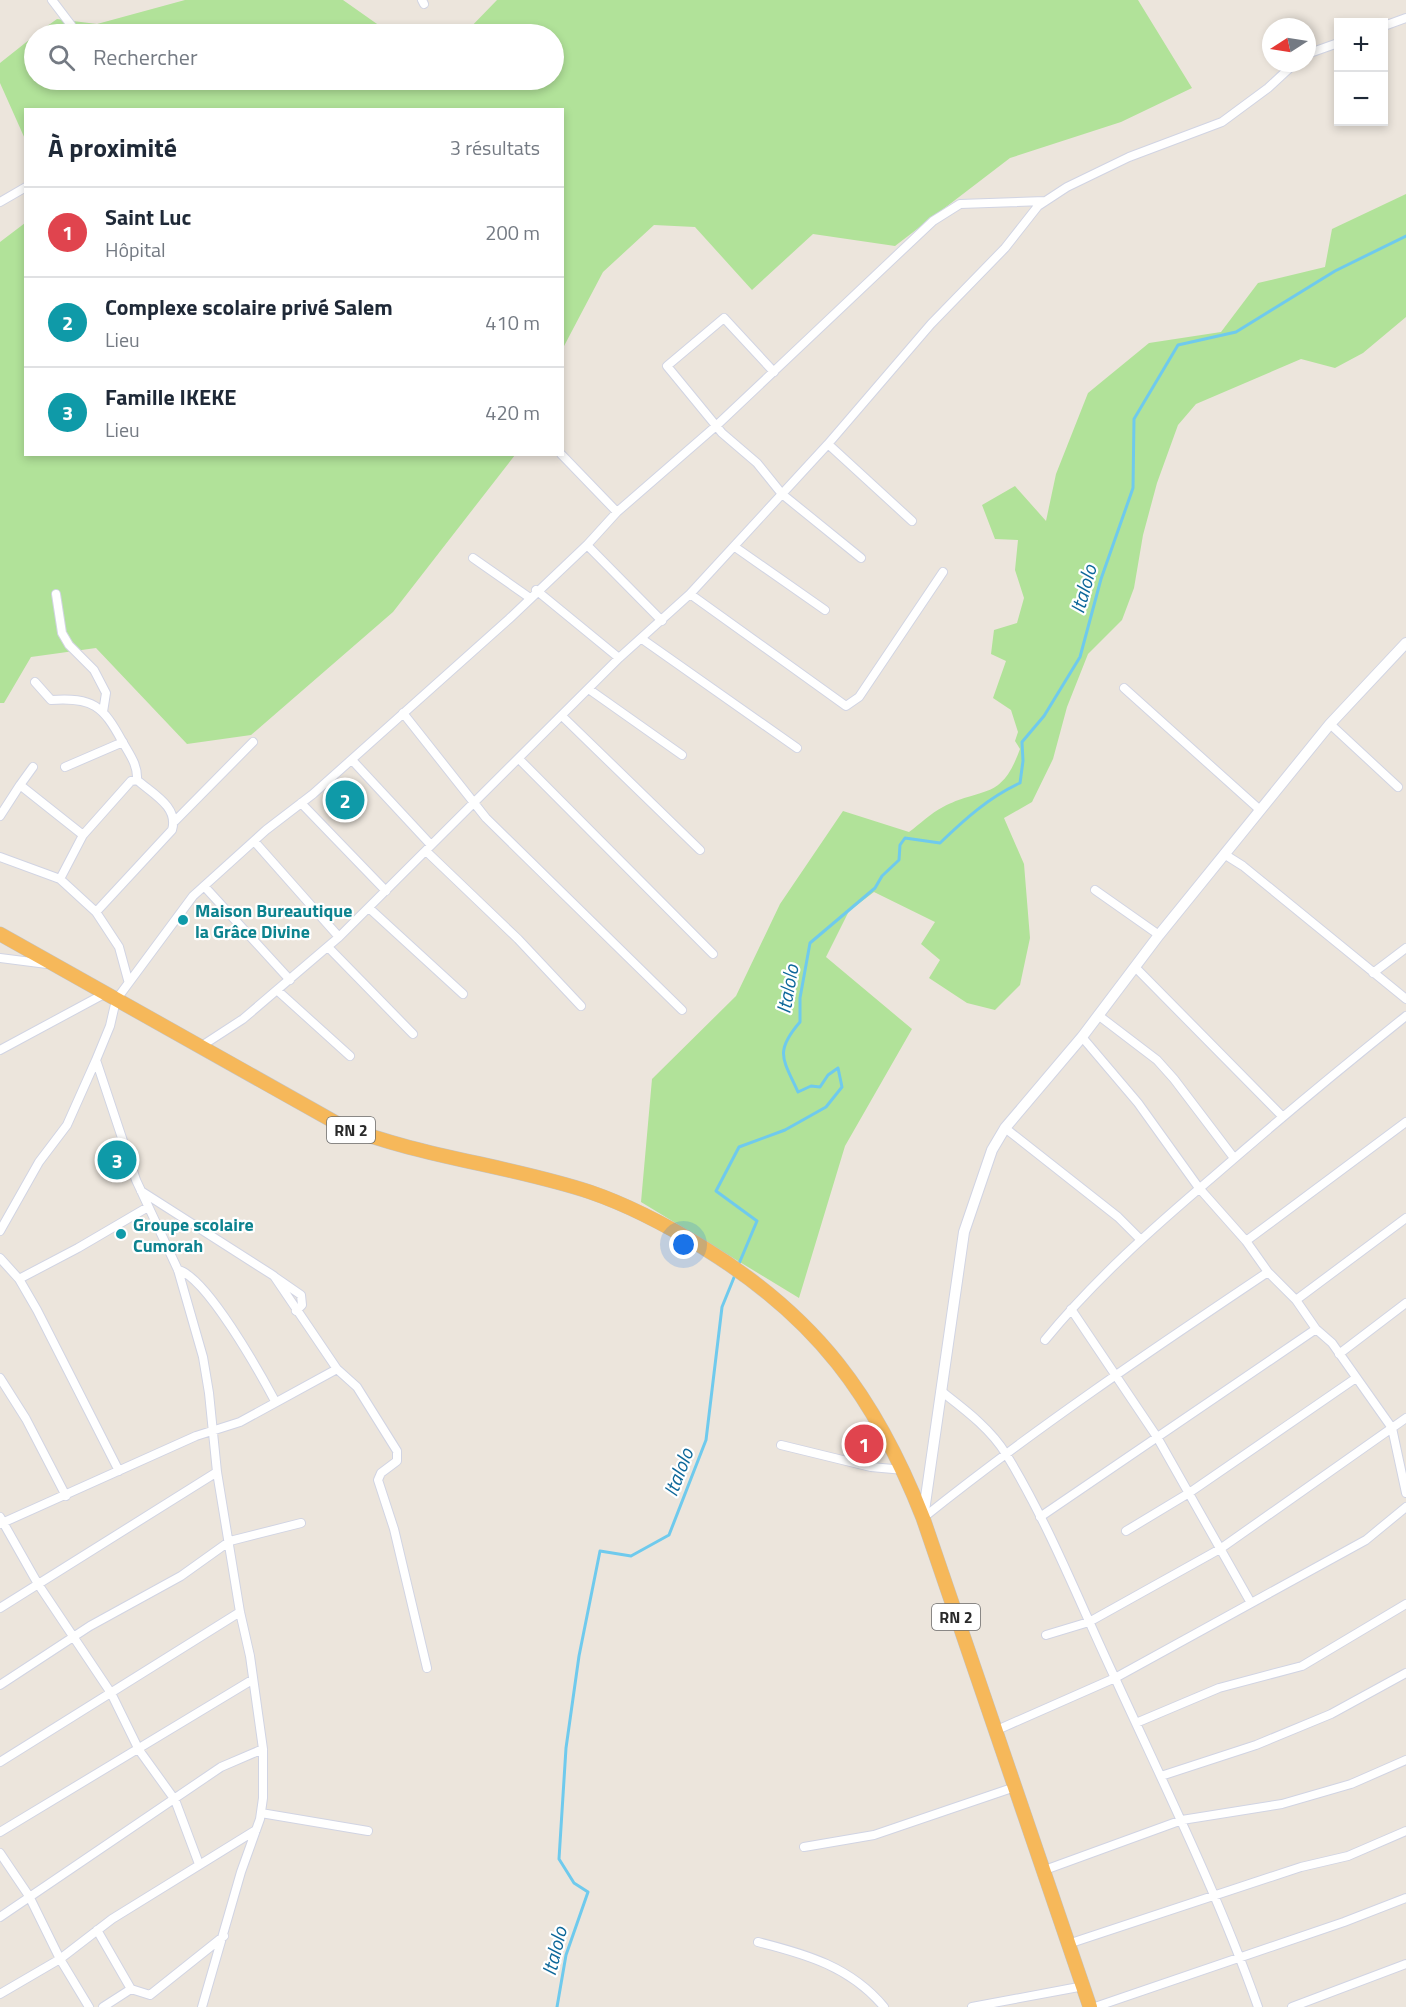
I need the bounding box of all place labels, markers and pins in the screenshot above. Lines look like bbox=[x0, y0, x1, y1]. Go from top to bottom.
pin: 2 bbox=[326, 778, 364, 822]
place label: Maison Bureautique la Grâce Divine bbox=[195, 897, 352, 945]
marker: Maison Bureautique la Grâce Divine bbox=[176, 913, 190, 927]
pin: 3 bbox=[98, 1138, 136, 1182]
place label: Groupe scolaire Cumorah bbox=[133, 1211, 254, 1259]
marker: Groupe scolaire Cumorah bbox=[114, 1227, 128, 1241]
pin: 1 bbox=[844, 1422, 884, 1466]

